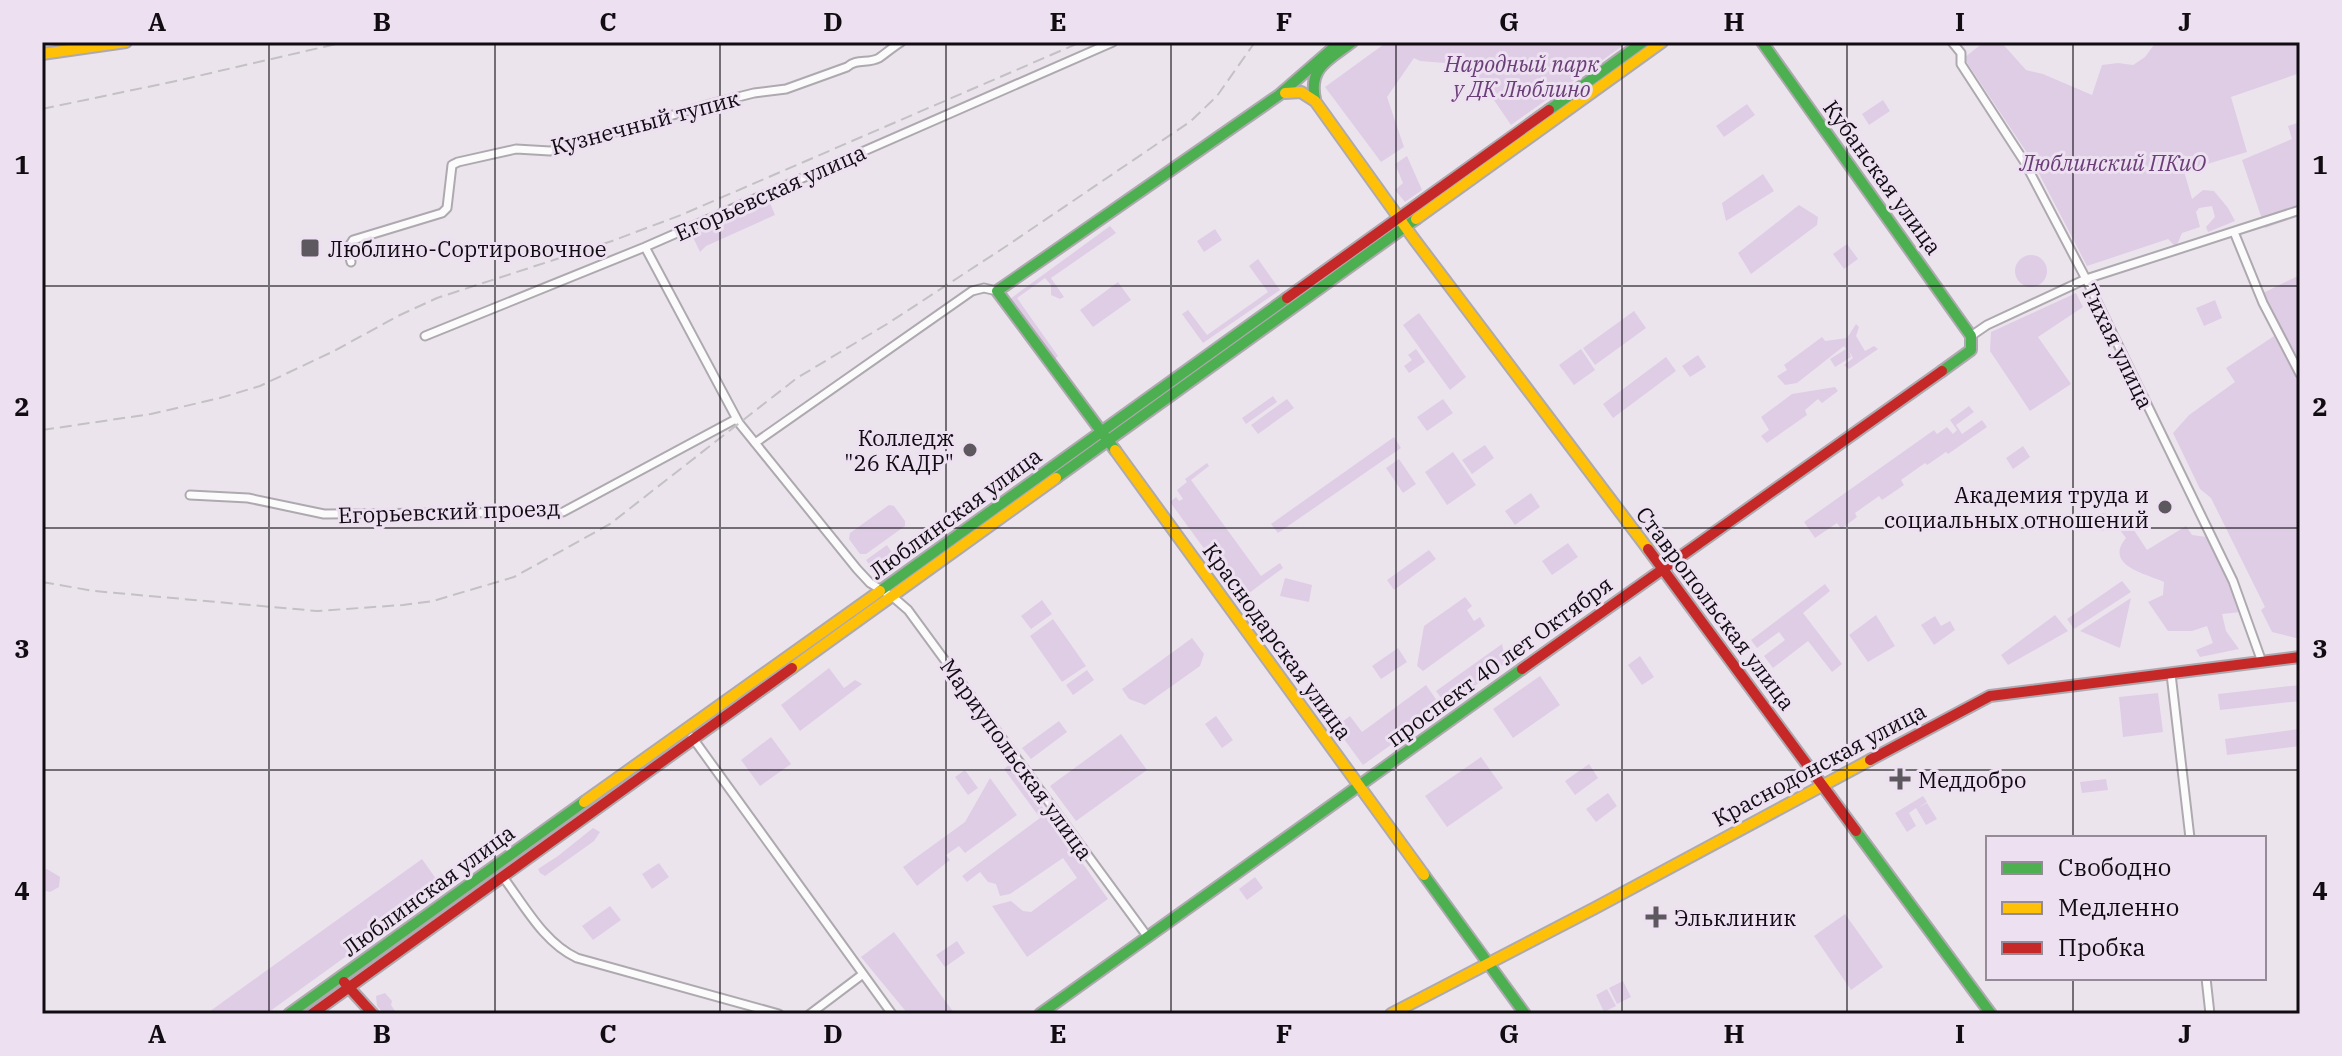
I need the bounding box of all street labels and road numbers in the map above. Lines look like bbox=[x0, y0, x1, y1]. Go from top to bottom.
street label: Кузнечный тупик bbox=[548, 83, 743, 161]
street label: Кубанская улица bbox=[1817, 94, 1949, 260]
street label: Егорьевская улица bbox=[670, 137, 870, 247]
street label: Тихая улица bbox=[2075, 279, 2161, 413]
street label: Люблинская улица bbox=[863, 441, 1047, 585]
street label: Егорьевский проезд bbox=[337, 493, 561, 529]
street label: Ставропольская улица bbox=[1630, 500, 1802, 716]
street label: Краснодарская улица bbox=[1197, 537, 1359, 745]
street label: проспект 40 лет Октября bbox=[1380, 569, 1618, 753]
street label: Мариупольская улица bbox=[934, 652, 1100, 866]
street label: Краснодонская улица bbox=[1707, 695, 1931, 833]
street label: Люблинская улица bbox=[336, 818, 520, 962]

